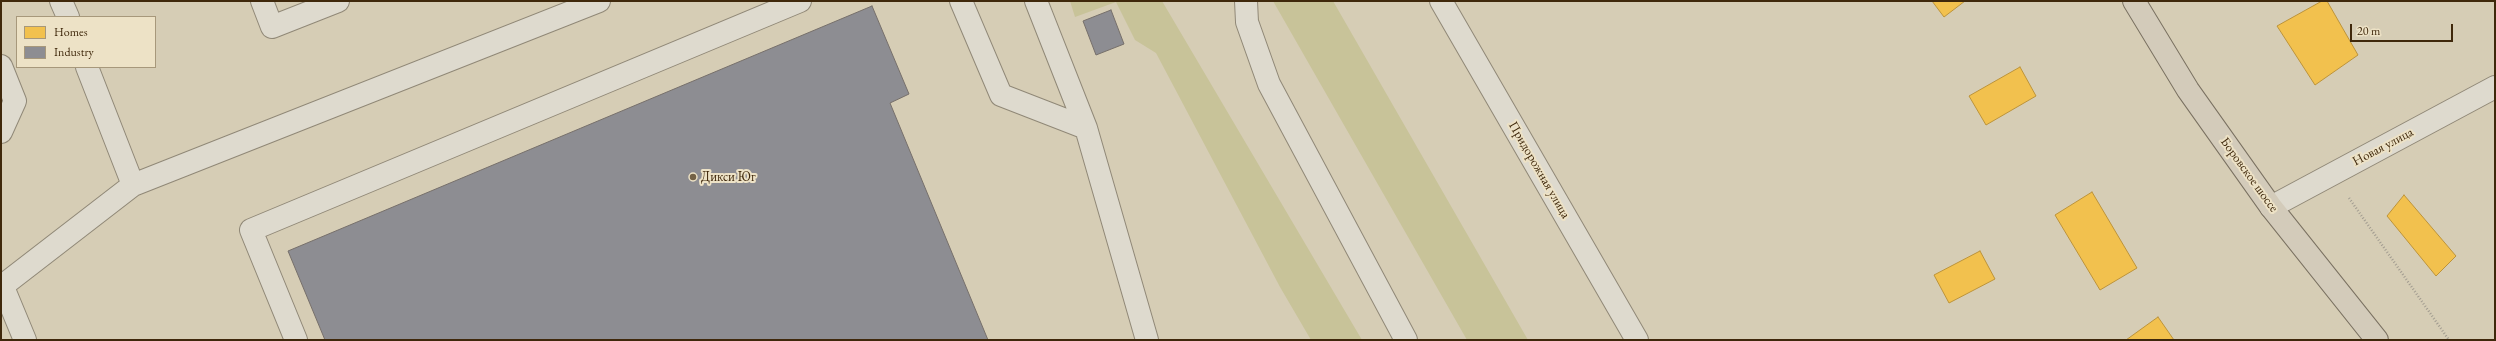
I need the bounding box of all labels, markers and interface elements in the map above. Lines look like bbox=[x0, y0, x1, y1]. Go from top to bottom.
legend bbox=[16, 16, 156, 68]
scale bar bbox=[2352, 16, 2455, 42]
text: 20 m bbox=[2357, 23, 2380, 39]
text: Homes bbox=[54, 24, 88, 40]
text: Industry bbox=[54, 44, 94, 60]
street label: Придорожная улица bbox=[1505, 119, 1573, 221]
street label: Новая улица bbox=[2350, 125, 2416, 169]
street label: Боровское шоссе bbox=[2217, 135, 2281, 215]
place label: Дикси Юг bbox=[701, 169, 756, 185]
marker: Дикси Юг bbox=[688, 172, 698, 182]

